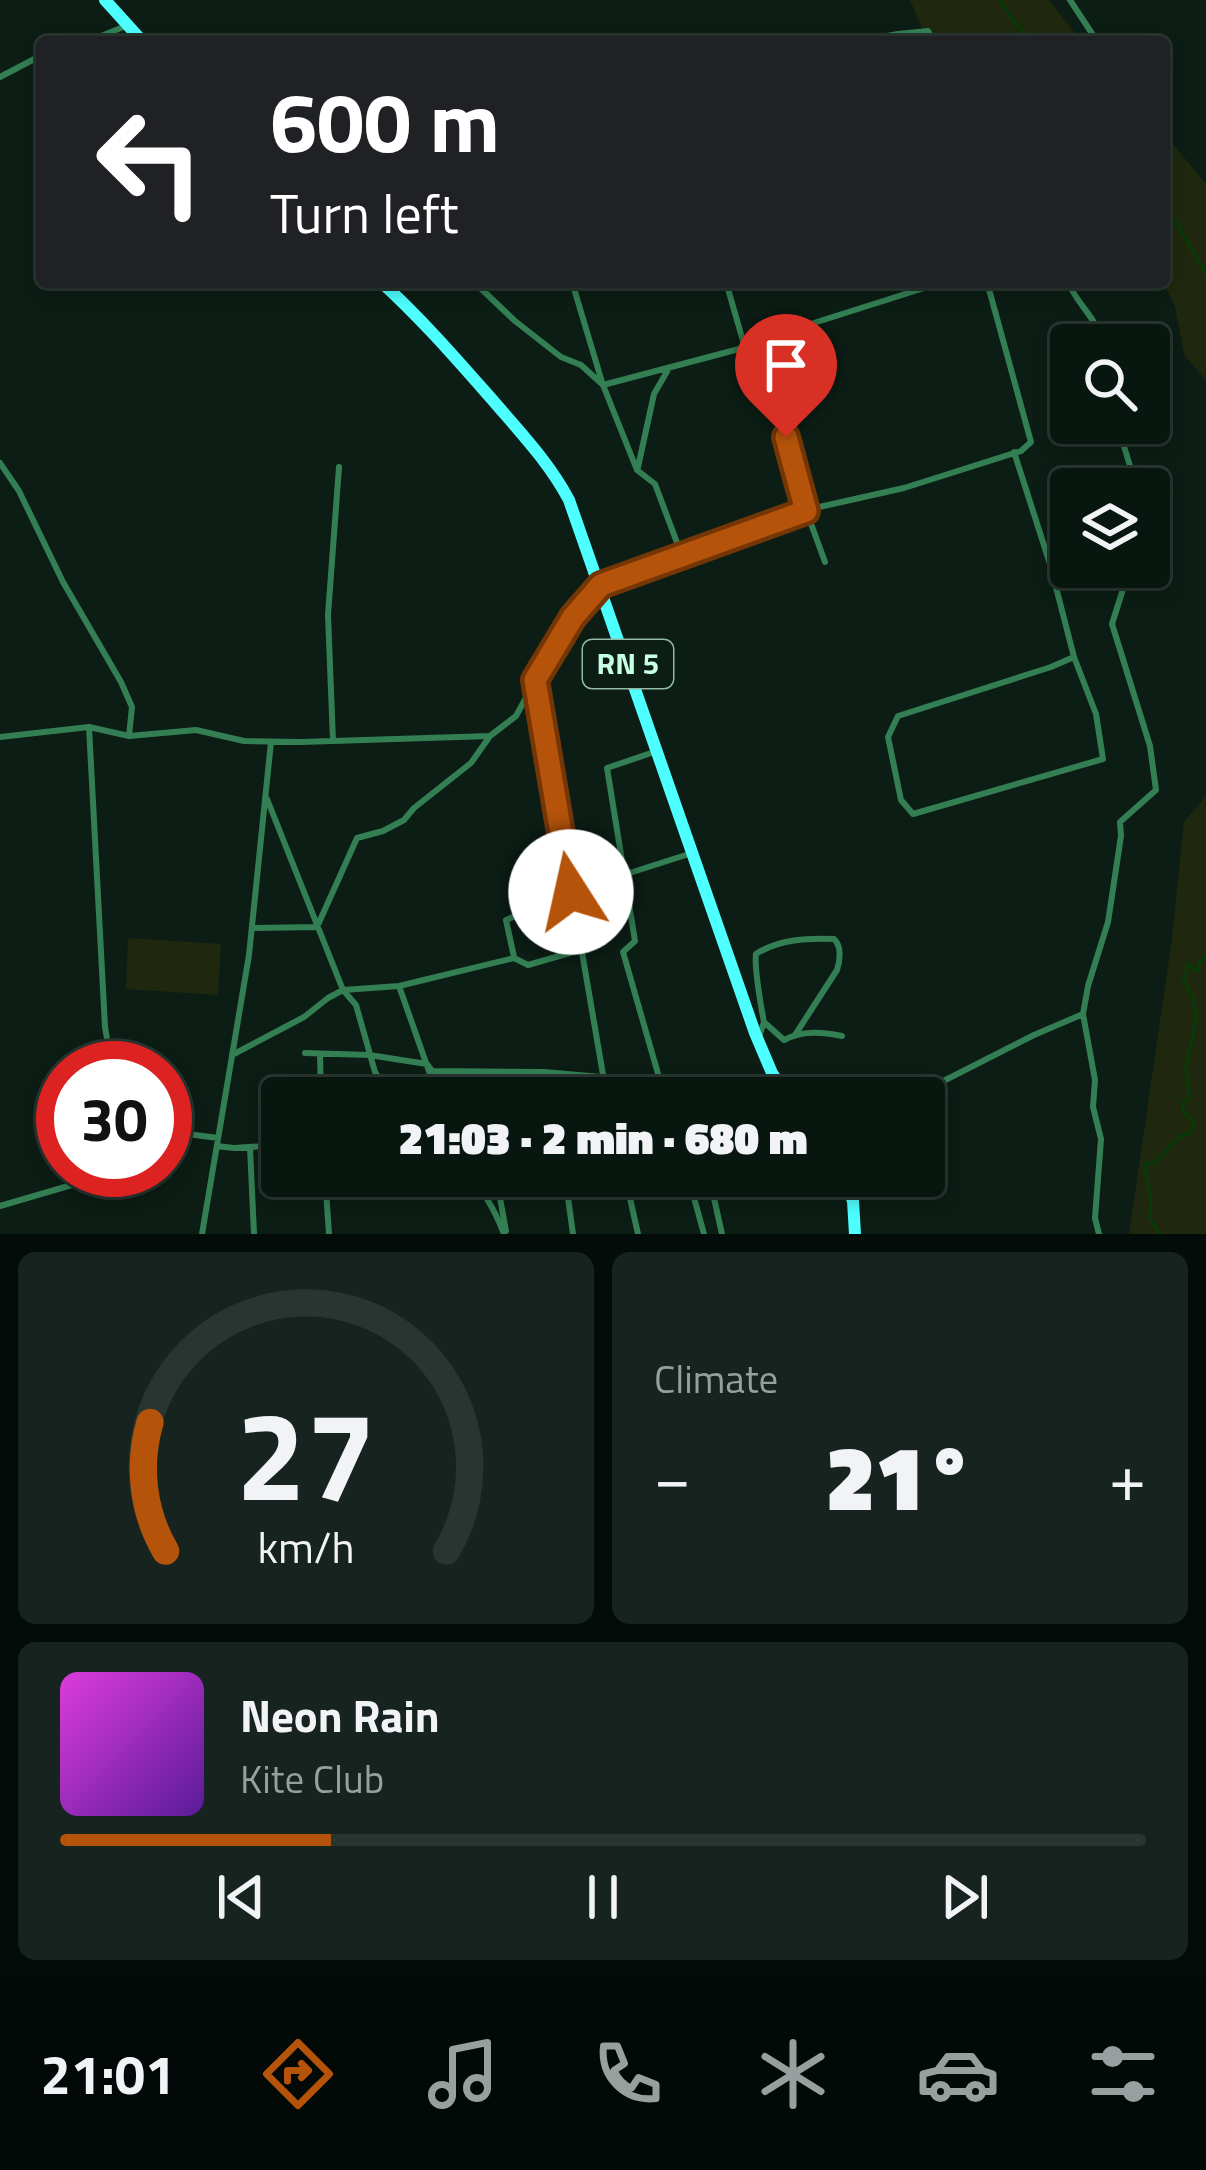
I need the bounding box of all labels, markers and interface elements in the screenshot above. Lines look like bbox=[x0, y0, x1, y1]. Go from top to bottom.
text: 600 m bbox=[270, 57, 500, 185]
icon: left bbox=[72, 84, 228, 240]
text: Turn left bbox=[270, 172, 459, 254]
pin bbox=[735, 314, 837, 437]
map controls bbox=[1050, 324, 1170, 588]
button: search bbox=[1050, 324, 1170, 444]
icon: arrive bbox=[753, 332, 819, 398]
button: layers bbox=[1050, 468, 1170, 588]
road number: RN 5 bbox=[583, 640, 673, 688]
position arrow bbox=[508, 829, 634, 955]
speed limit sign: 30 bbox=[36, 1041, 192, 1197]
text: 21:03 · 2 min · 680 m bbox=[399, 1103, 807, 1171]
text: Climate bbox=[654, 1349, 778, 1408]
text: 27 bbox=[236, 1359, 376, 1548]
text: 21° bbox=[826, 1408, 974, 1545]
text: − bbox=[654, 1426, 691, 1527]
text: + bbox=[1109, 1426, 1146, 1527]
text: km/h bbox=[257, 1514, 355, 1580]
text: Neon Rain bbox=[240, 1681, 440, 1749]
text: Kite Club bbox=[240, 1749, 384, 1808]
icon: previous bbox=[208, 1864, 274, 1930]
icon: pause bbox=[570, 1864, 636, 1930]
icon: next bbox=[932, 1864, 998, 1930]
icon: directions bbox=[256, 2032, 340, 2116]
icon: music bbox=[421, 2032, 505, 2116]
icon: phone bbox=[586, 2032, 670, 2116]
icon: climate bbox=[751, 2032, 835, 2116]
icon: car bbox=[916, 2032, 1000, 2116]
icon: filters bbox=[1081, 2032, 1165, 2116]
text: 21:01 bbox=[41, 2033, 175, 2115]

